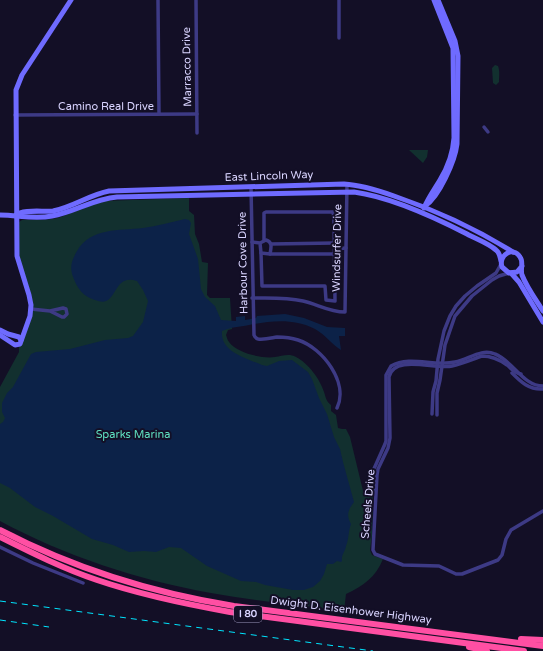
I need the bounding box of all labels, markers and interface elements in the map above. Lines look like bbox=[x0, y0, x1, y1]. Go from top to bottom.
street label: Marracco Drive bbox=[180, 27, 194, 107]
street label: Camino Real Drive bbox=[58, 100, 154, 113]
street label: East Lincoln Way bbox=[224, 168, 314, 184]
street label: Windsurfer Drive bbox=[330, 204, 344, 292]
street label: Harbour Cove Drive bbox=[236, 212, 250, 314]
park label: Sparks Marina bbox=[96, 428, 170, 441]
street label: Scheels Drive bbox=[358, 469, 378, 539]
street label: Dwight D. Eisenhower Highway bbox=[270, 594, 432, 626]
road number: I 80 bbox=[234, 606, 262, 622]

